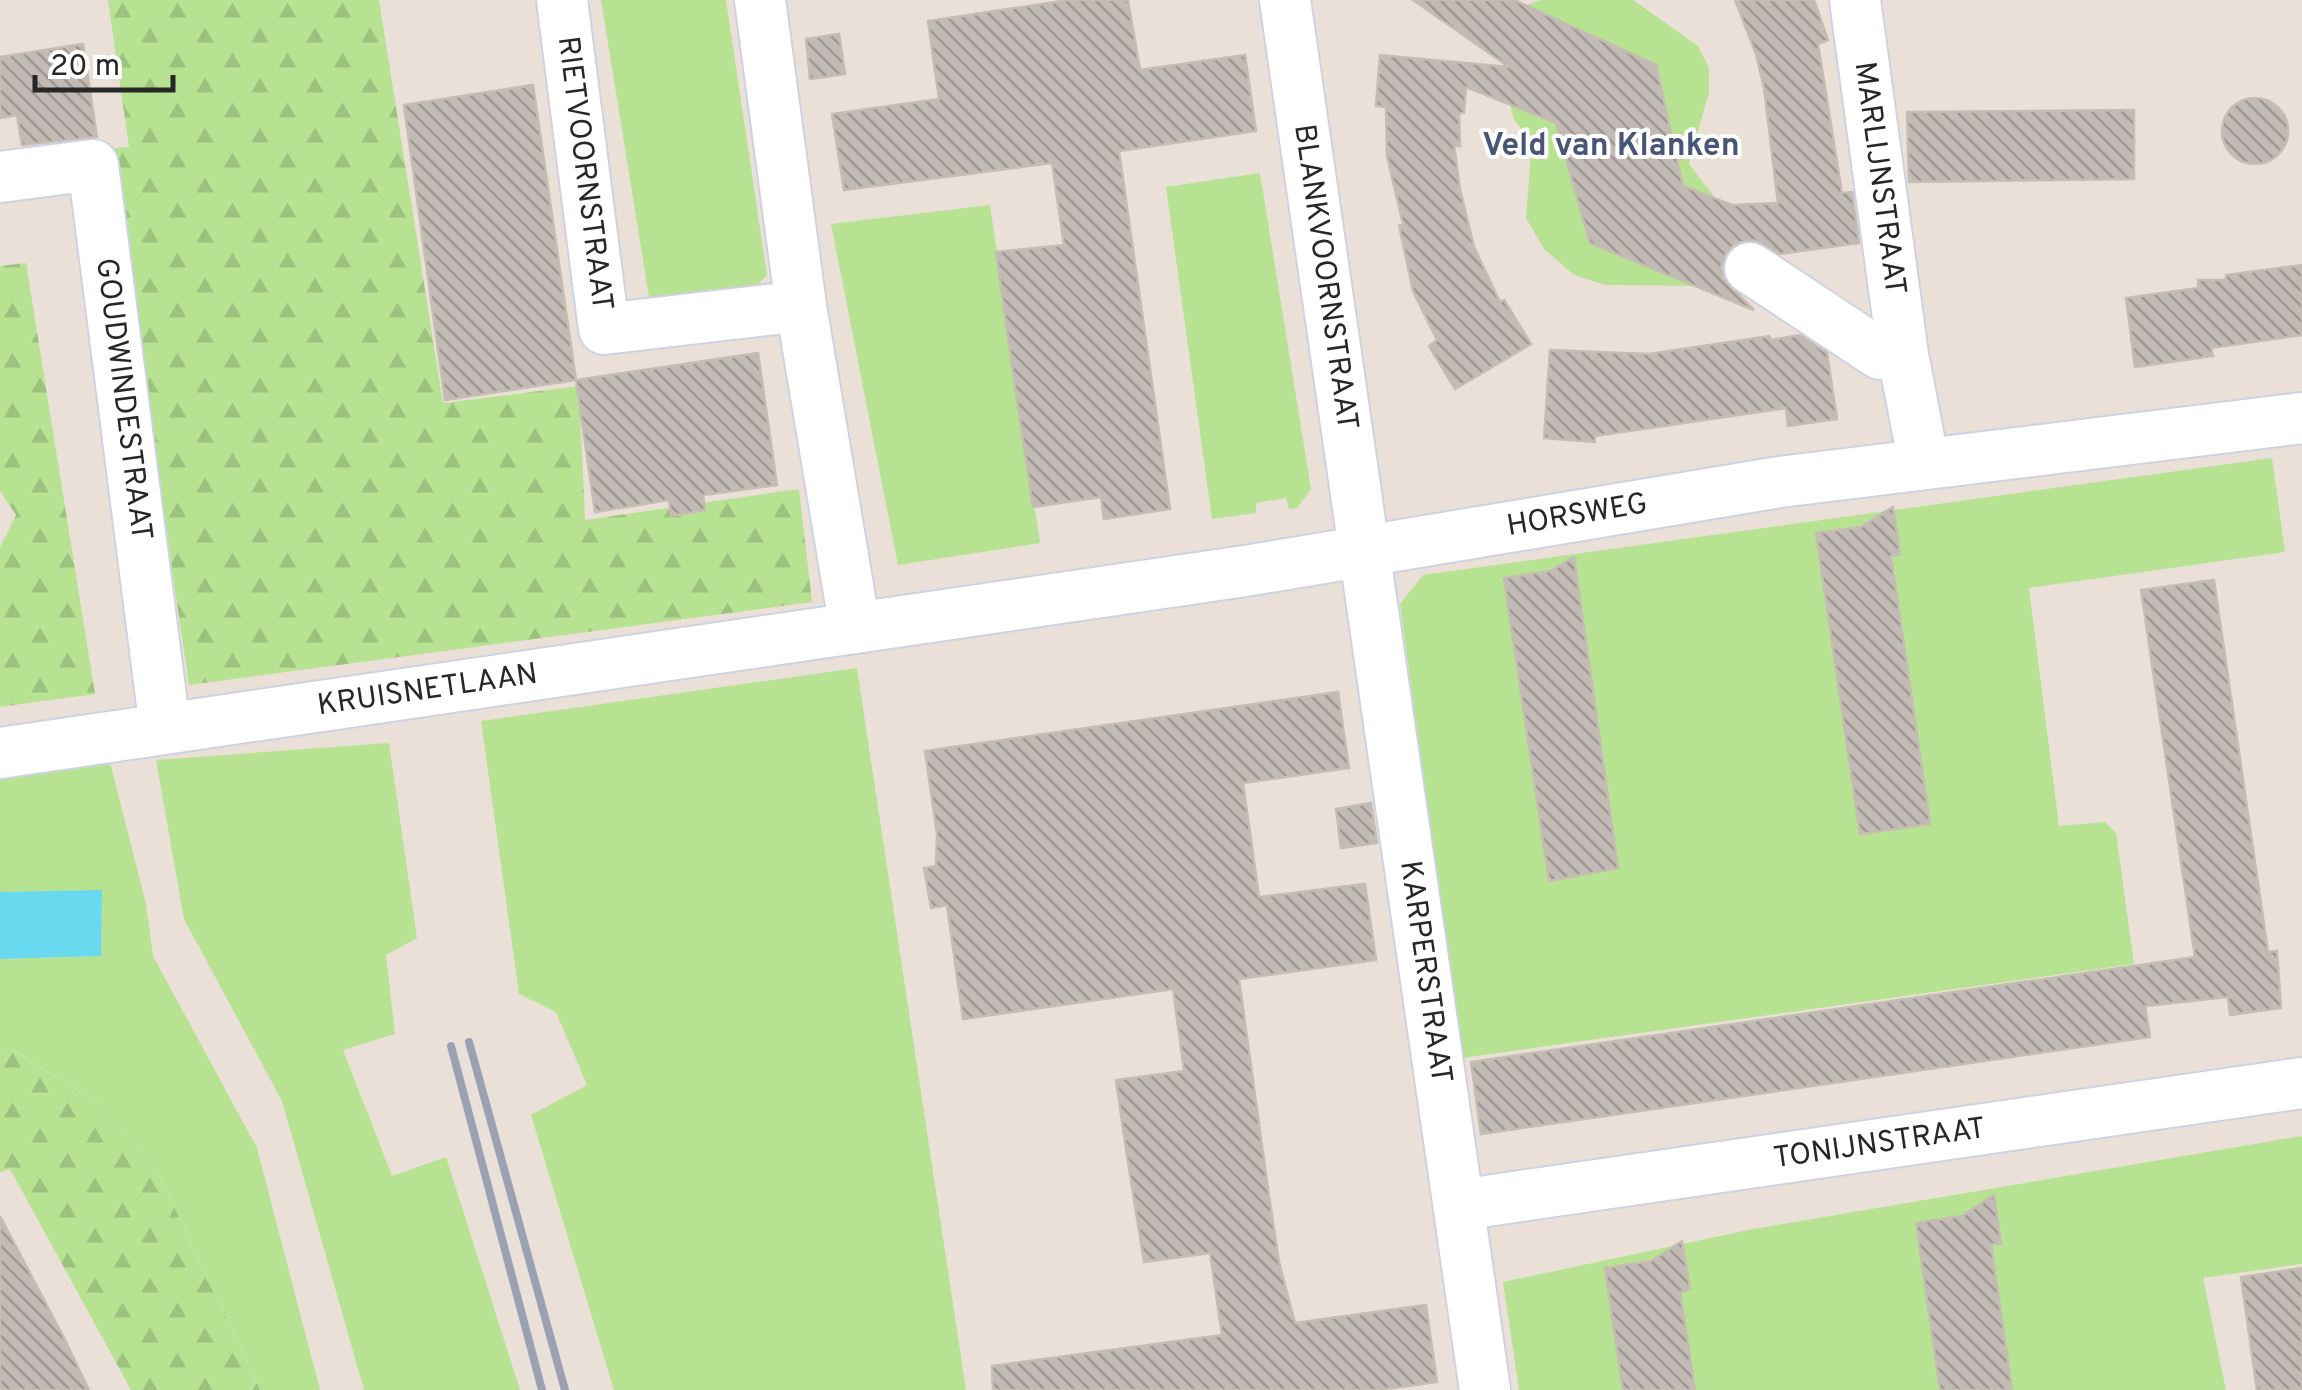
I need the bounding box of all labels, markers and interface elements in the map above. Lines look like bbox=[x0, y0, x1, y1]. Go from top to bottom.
scale bar bbox=[35, 30, 172, 92]
street label: RIETVOORNSTRAAT bbox=[548, 34, 620, 313]
text: 20 m bbox=[50, 49, 120, 86]
street label: MARLIJNSTRAAT bbox=[1845, 59, 1913, 297]
street label: BLANKVOORNSTRAAT bbox=[1285, 122, 1365, 433]
district label: Veld van Klanken bbox=[1482, 127, 1740, 167]
street label: GOUDWINDESTRAAT bbox=[87, 256, 159, 543]
street label: HORSWEG bbox=[1504, 486, 1650, 546]
street label: KRUISNETLAAN bbox=[315, 656, 540, 725]
street label: KARPERSTRAAT bbox=[1391, 858, 1459, 1086]
street label: TONIJNSTRAAT bbox=[1771, 1110, 1988, 1178]

